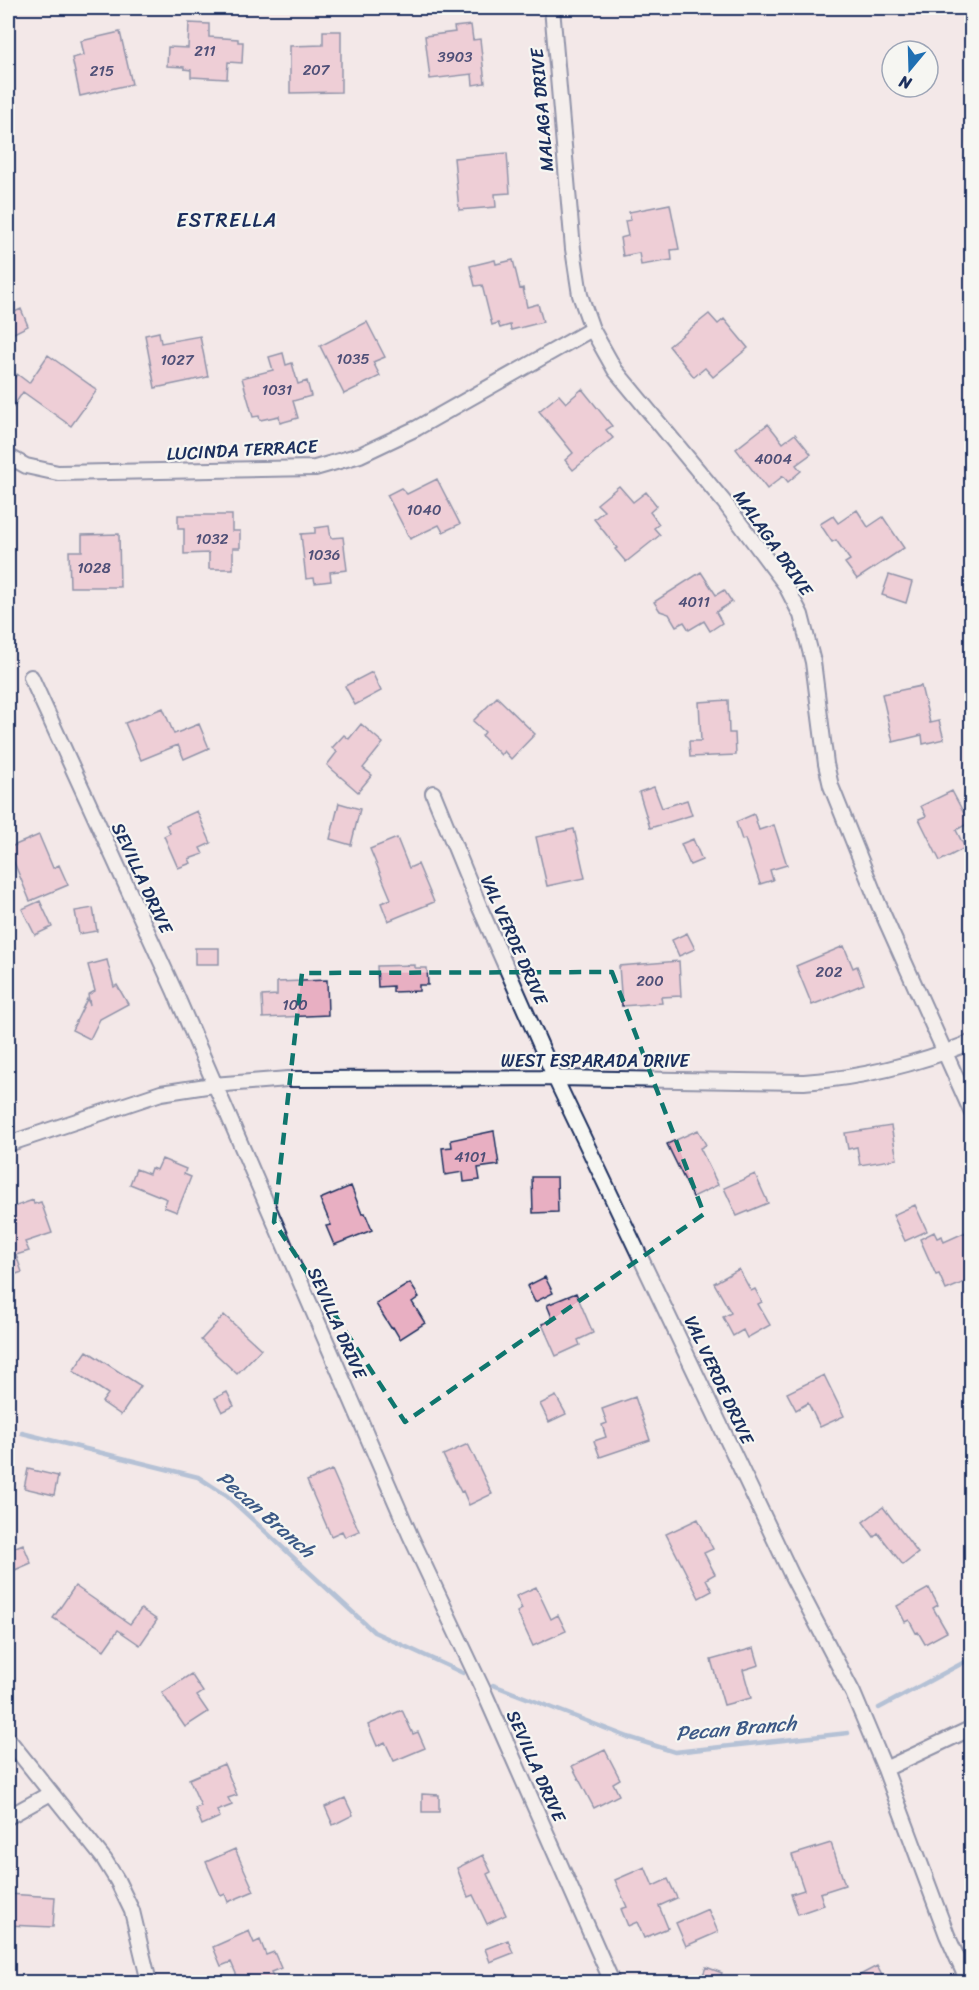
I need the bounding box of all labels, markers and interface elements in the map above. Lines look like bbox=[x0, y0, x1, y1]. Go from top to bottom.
house number: 211 bbox=[194, 38, 216, 64]
north arrow bbox=[880, 39, 940, 99]
house number: 3903 bbox=[437, 44, 473, 70]
street label: MALAGA DRIVE bbox=[521, 46, 563, 173]
house number: 207 bbox=[303, 57, 331, 83]
house number: 215 bbox=[90, 58, 114, 84]
text: N bbox=[894, 67, 916, 99]
district label: ESTRELLA bbox=[176, 203, 278, 238]
house number: 1035 bbox=[336, 346, 370, 372]
house number: 1027 bbox=[160, 347, 195, 373]
house number: 1031 bbox=[262, 377, 292, 403]
street label: LUCINDA TERRACE bbox=[166, 430, 319, 470]
house number: 4004 bbox=[754, 446, 792, 472]
street label: MALAGA DRIVE bbox=[724, 483, 822, 604]
house number: 1040 bbox=[407, 497, 441, 523]
house number: 1032 bbox=[196, 526, 229, 552]
house number: 1036 bbox=[308, 542, 340, 568]
house number: 1028 bbox=[77, 555, 111, 581]
house number: 4011 bbox=[678, 589, 710, 615]
street label: SEVILLA DRIVE bbox=[102, 817, 182, 940]
street label: VAL VERDE DRIVE bbox=[471, 870, 557, 1011]
house number: 202 bbox=[816, 959, 843, 985]
house number: 200 bbox=[636, 968, 664, 994]
house number: 100 bbox=[282, 992, 308, 1018]
street label: WEST ESPARADA DRIVE bbox=[501, 1045, 690, 1077]
house number: 4101 bbox=[454, 1144, 486, 1170]
street label: SEVILLA DRIVE bbox=[298, 1262, 376, 1385]
street label: VAL VERDE DRIVE bbox=[675, 1310, 763, 1451]
water label: Pecan Branch bbox=[209, 1462, 324, 1568]
street label: SEVILLA DRIVE bbox=[497, 1705, 575, 1828]
water label: Pecan Branch bbox=[674, 1706, 799, 1751]

